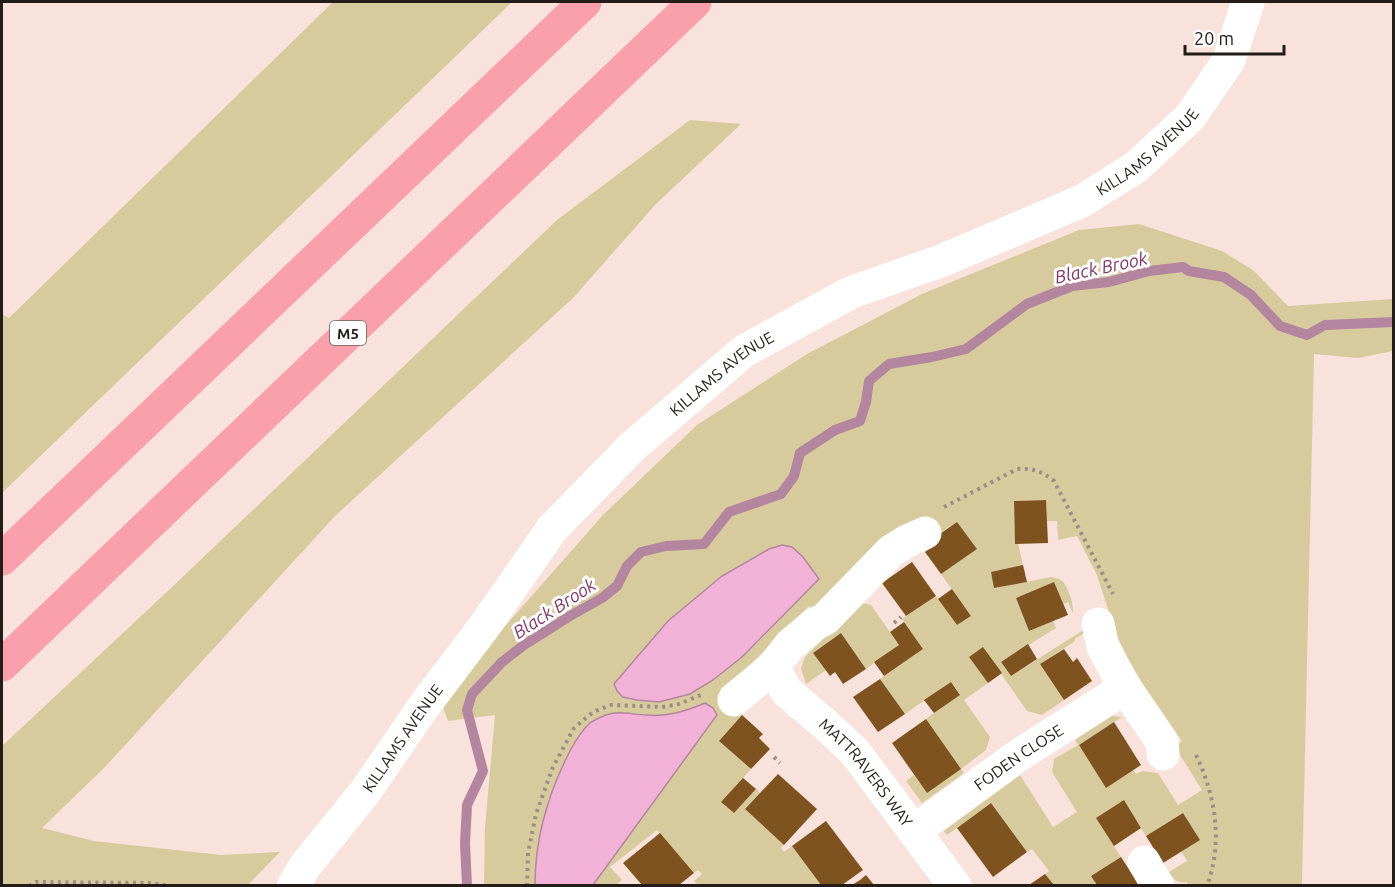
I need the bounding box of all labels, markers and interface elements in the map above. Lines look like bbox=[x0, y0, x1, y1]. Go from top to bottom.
scale bar bbox=[1185, 18, 1284, 56]
text: 20 m bbox=[1194, 28, 1234, 48]
street label: KILLAMS AVENUE bbox=[1093, 105, 1202, 199]
water label: Black Brook bbox=[1053, 247, 1150, 287]
road number: M5 bbox=[330, 321, 366, 345]
street label: KILLAMS AVENUE bbox=[666, 328, 777, 420]
water label: Black Brook bbox=[509, 574, 600, 642]
street label: KILLAMS AVENUE bbox=[359, 681, 446, 796]
street label: MATTRAVERS WAY bbox=[816, 715, 917, 831]
street label: FODEN CLOSE bbox=[971, 721, 1066, 794]

